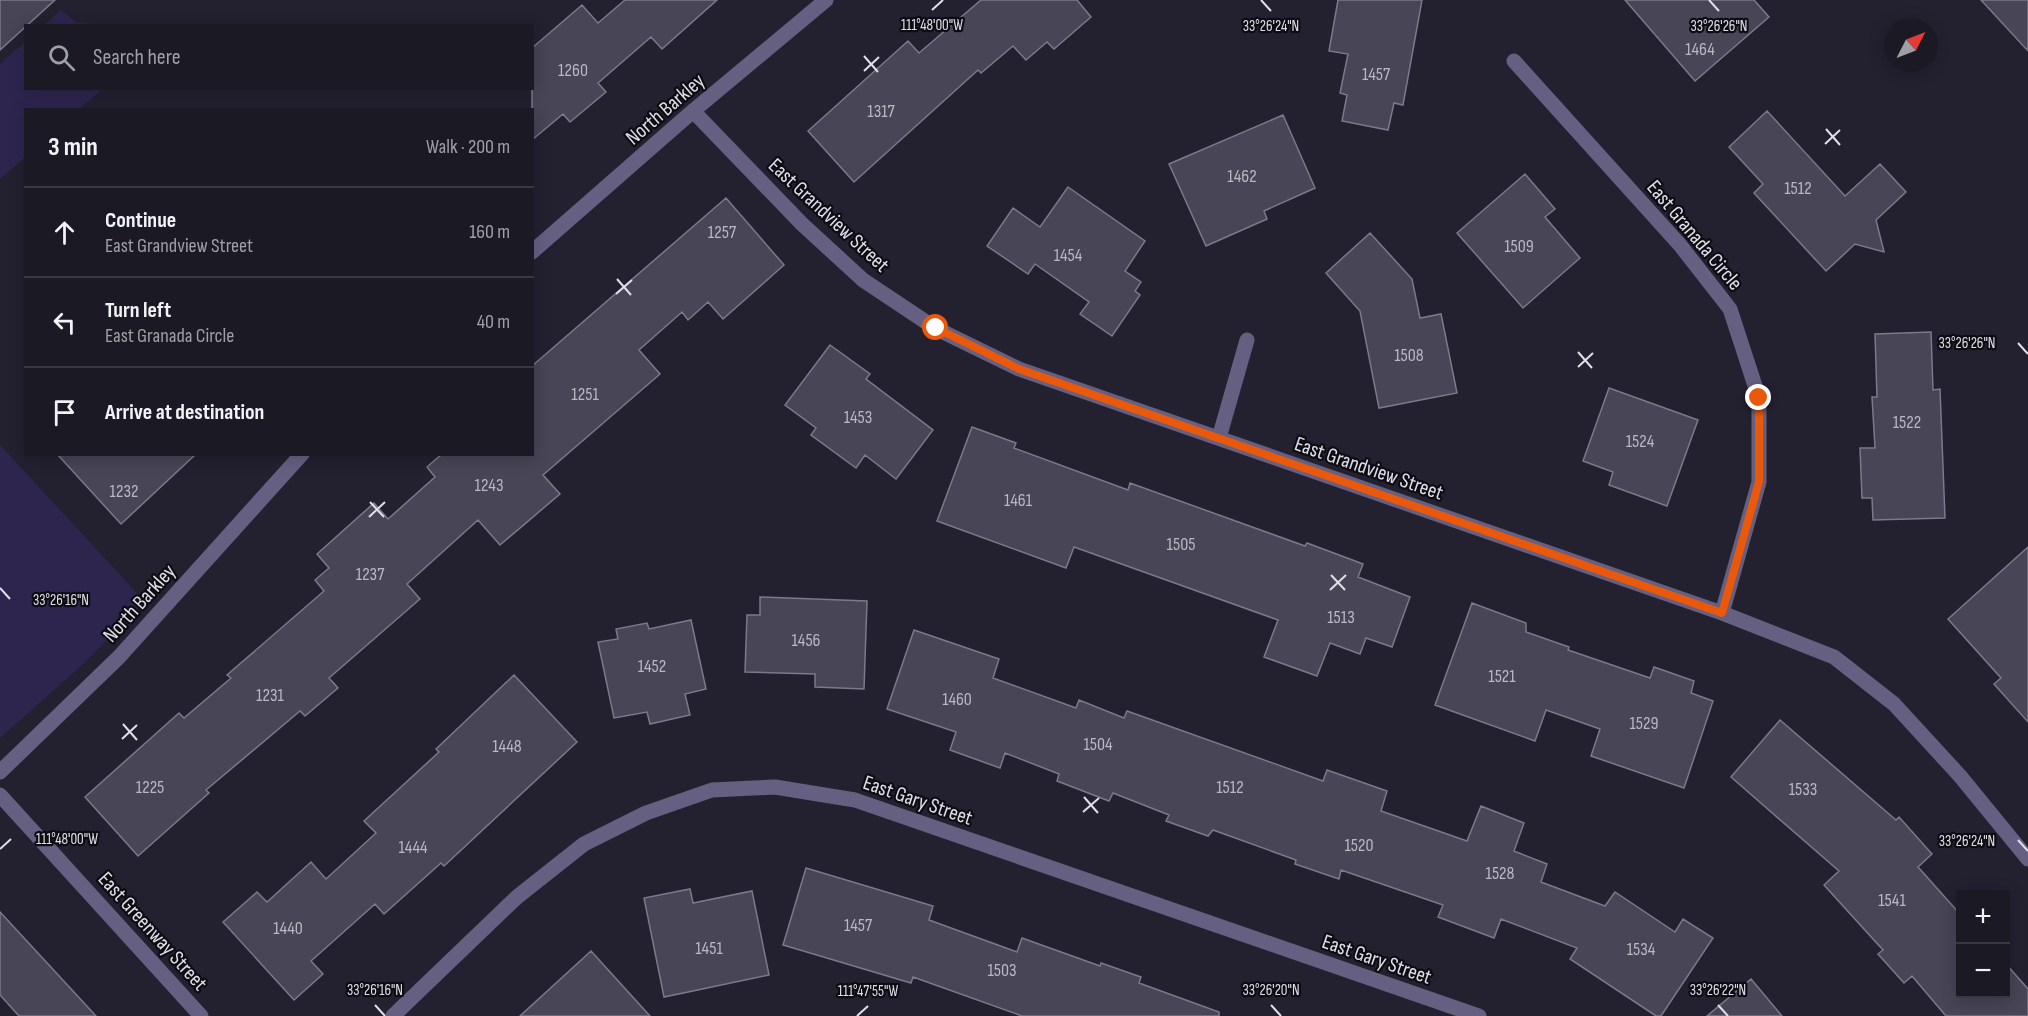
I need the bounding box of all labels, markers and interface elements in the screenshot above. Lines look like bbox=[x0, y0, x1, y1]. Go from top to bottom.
text: 111°48'00"W bbox=[901, 16, 963, 35]
text: 33°26'24"N bbox=[1243, 17, 1299, 36]
text: 33°26'26"N bbox=[1691, 17, 1747, 36]
north arrow bbox=[1884, 18, 1938, 72]
search box bbox=[24, 24, 534, 90]
house number: 1464 bbox=[1685, 39, 1715, 60]
icon: search bbox=[45, 41, 78, 74]
text: Search here bbox=[93, 44, 180, 71]
house number: 1260 bbox=[558, 60, 588, 81]
house number: 1457 bbox=[1362, 64, 1391, 85]
street label: North Barkley bbox=[621, 68, 710, 150]
house number: 1317 bbox=[867, 101, 895, 122]
text: 3 min bbox=[48, 132, 98, 163]
text: Walk · 200 m bbox=[426, 135, 510, 159]
street label: East Grandview Street bbox=[763, 153, 894, 278]
house number: 1462 bbox=[1227, 166, 1257, 187]
street label: East Granada Circle bbox=[1641, 175, 1748, 295]
house number: 1512 bbox=[1784, 178, 1812, 199]
text: Continue bbox=[105, 207, 176, 234]
icon: ahead bbox=[48, 216, 81, 249]
text: 160 m bbox=[469, 220, 510, 244]
house number: 1257 bbox=[708, 222, 737, 243]
text: East Grandview Street bbox=[105, 234, 253, 258]
house number: 1509 bbox=[1504, 236, 1534, 257]
house number: 1454 bbox=[1054, 245, 1083, 266]
text: Turn left bbox=[105, 297, 171, 324]
icon: left bbox=[48, 306, 81, 339]
text: 40 m bbox=[477, 310, 510, 334]
route start bbox=[922, 314, 948, 340]
text: East Granada Circle bbox=[105, 324, 234, 348]
text: 33°26'26"N bbox=[1939, 334, 1995, 353]
house number: 1508 bbox=[1394, 345, 1424, 366]
house number: 1251 bbox=[571, 384, 599, 405]
route end bbox=[1745, 384, 1771, 410]
icon: arrive bbox=[48, 396, 81, 429]
text: Arrive at destination bbox=[105, 399, 264, 426]
house number: 1453 bbox=[844, 407, 872, 428]
house number: 1522 bbox=[1893, 412, 1921, 433]
street label: East Grandview Street bbox=[1291, 431, 1446, 506]
house number: 1524 bbox=[1626, 431, 1655, 452]
house number: 1243 bbox=[475, 475, 503, 496]
house number: 1232 bbox=[110, 481, 138, 502]
house number: 1461 bbox=[1004, 490, 1033, 511]
house number: 1505 bbox=[1167, 534, 1195, 555]
street label: North Barkley bbox=[98, 559, 181, 647]
house number: 1237 bbox=[356, 564, 385, 585]
text: 33°26'16"N bbox=[33, 591, 89, 610]
house number: 1513 bbox=[1327, 607, 1355, 628]
house number: 1456 bbox=[792, 630, 821, 651]
house number: 1452 bbox=[638, 656, 666, 677]
house number: 1521 bbox=[1488, 666, 1516, 687]
house number: 1231 bbox=[256, 685, 285, 706]
house number: 1460 bbox=[942, 689, 972, 710]
house number: 1529 bbox=[1630, 713, 1658, 734]
house number: 1504 bbox=[1083, 734, 1113, 755]
house number: 1448 bbox=[492, 736, 522, 757]
street label: East Gary Street bbox=[860, 770, 976, 831]
house number: 1225 bbox=[136, 777, 164, 798]
house number: 1512 bbox=[1216, 777, 1244, 798]
house number: 1533 bbox=[1789, 779, 1817, 800]
text: 111°48'00"W bbox=[36, 830, 98, 849]
text: 33°26'24"N bbox=[1939, 832, 1995, 851]
house number: 1520 bbox=[1345, 835, 1373, 856]
house number: 1444 bbox=[398, 837, 428, 858]
house number: 1528 bbox=[1486, 863, 1515, 884]
street label: East Greenway Street bbox=[93, 867, 212, 996]
house number: 1541 bbox=[1878, 890, 1906, 911]
map controls bbox=[1956, 890, 2010, 998]
button: + bbox=[1956, 890, 2010, 944]
house number: 1457 bbox=[844, 915, 873, 936]
house number: 1440 bbox=[273, 918, 303, 939]
street label: East Gary Street bbox=[1319, 929, 1435, 990]
house number: 1451 bbox=[695, 938, 723, 959]
house number: 1534 bbox=[1627, 939, 1656, 960]
button: − bbox=[1956, 944, 2010, 998]
house number: 1503 bbox=[987, 960, 1017, 981]
text: 33°26'16"N bbox=[347, 981, 403, 1000]
text: 33°26'20"N bbox=[1242, 981, 1300, 1000]
text: 33°26'22"N bbox=[1690, 981, 1746, 1000]
text: 111°47'55"W bbox=[838, 982, 898, 1001]

